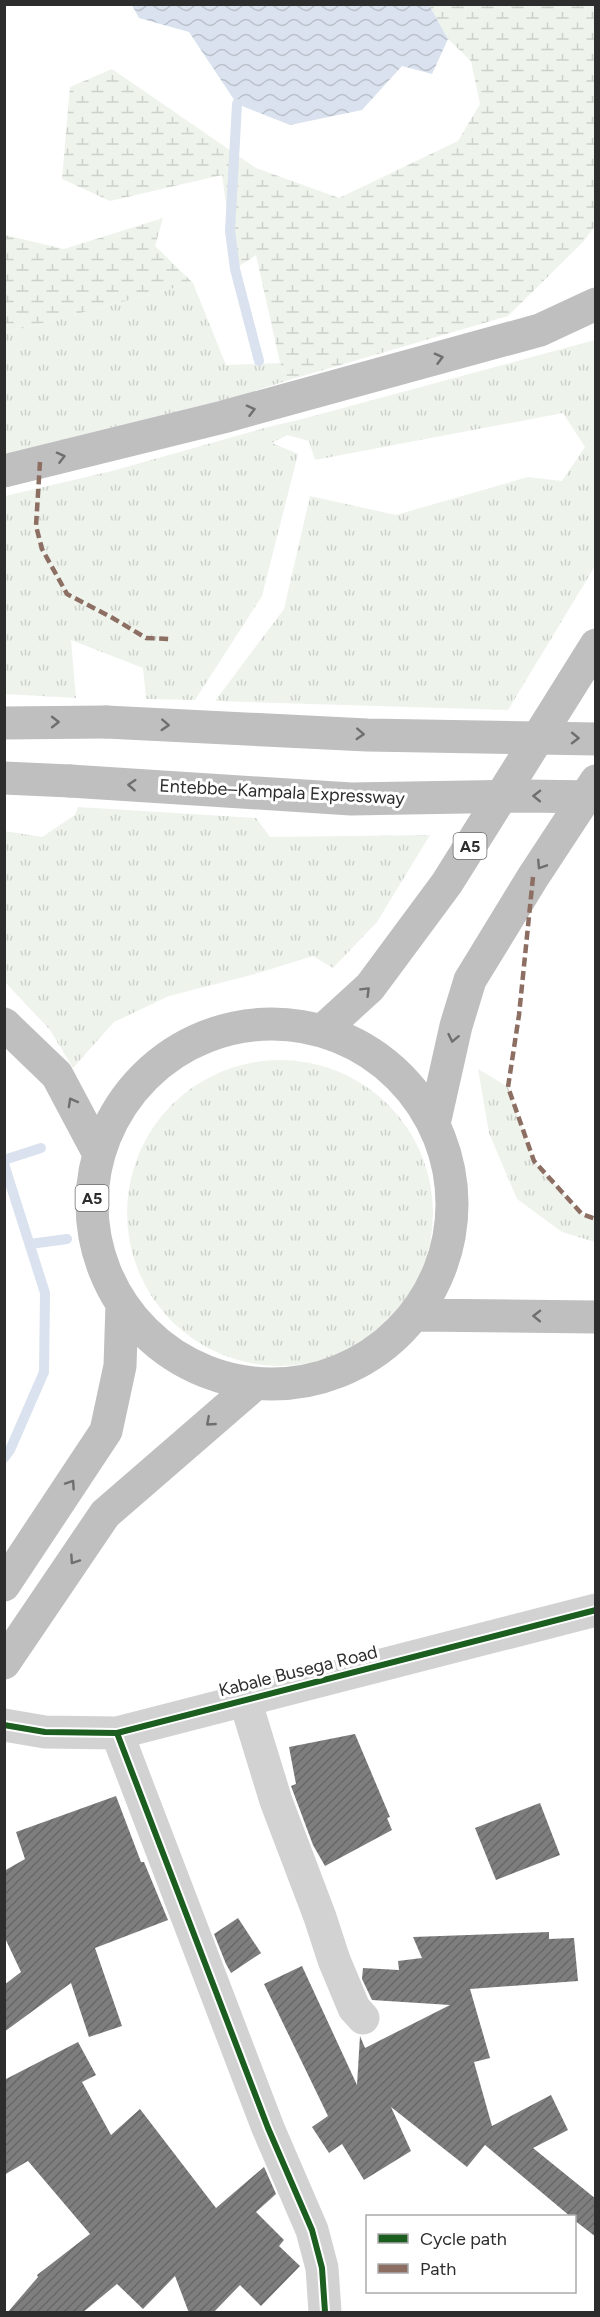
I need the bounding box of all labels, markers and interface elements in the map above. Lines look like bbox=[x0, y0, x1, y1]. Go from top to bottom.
one-way arrow bbox=[433, 353, 443, 365]
one-way arrow bbox=[245, 405, 255, 417]
one-way arrow bbox=[56, 451, 66, 464]
one-way arrow bbox=[51, 716, 60, 728]
one-way arrow bbox=[160, 719, 169, 732]
one-way arrow bbox=[355, 728, 364, 741]
one-way arrow bbox=[571, 732, 580, 744]
street label: Entebbe–Kampala Expressway bbox=[159, 775, 406, 809]
one-way arrow bbox=[128, 779, 137, 792]
one-way arrow bbox=[533, 790, 542, 802]
road number: A5 bbox=[454, 833, 486, 859]
one-way arrow bbox=[537, 859, 548, 870]
one-way arrow bbox=[358, 987, 369, 998]
one-way arrow bbox=[447, 1033, 460, 1043]
one-way arrow bbox=[68, 1098, 79, 1108]
road number: A5 bbox=[76, 1185, 109, 1211]
one-way arrow bbox=[533, 1310, 542, 1322]
one-way arrow bbox=[206, 1415, 217, 1426]
one-way arrow bbox=[64, 1479, 75, 1490]
one-way arrow bbox=[70, 1553, 81, 1564]
street label: Kabale Busega Road bbox=[216, 1641, 380, 1701]
legend bbox=[366, 2215, 576, 2293]
text: Cycle path bbox=[420, 2228, 507, 2250]
text: Path bbox=[420, 2258, 456, 2280]

